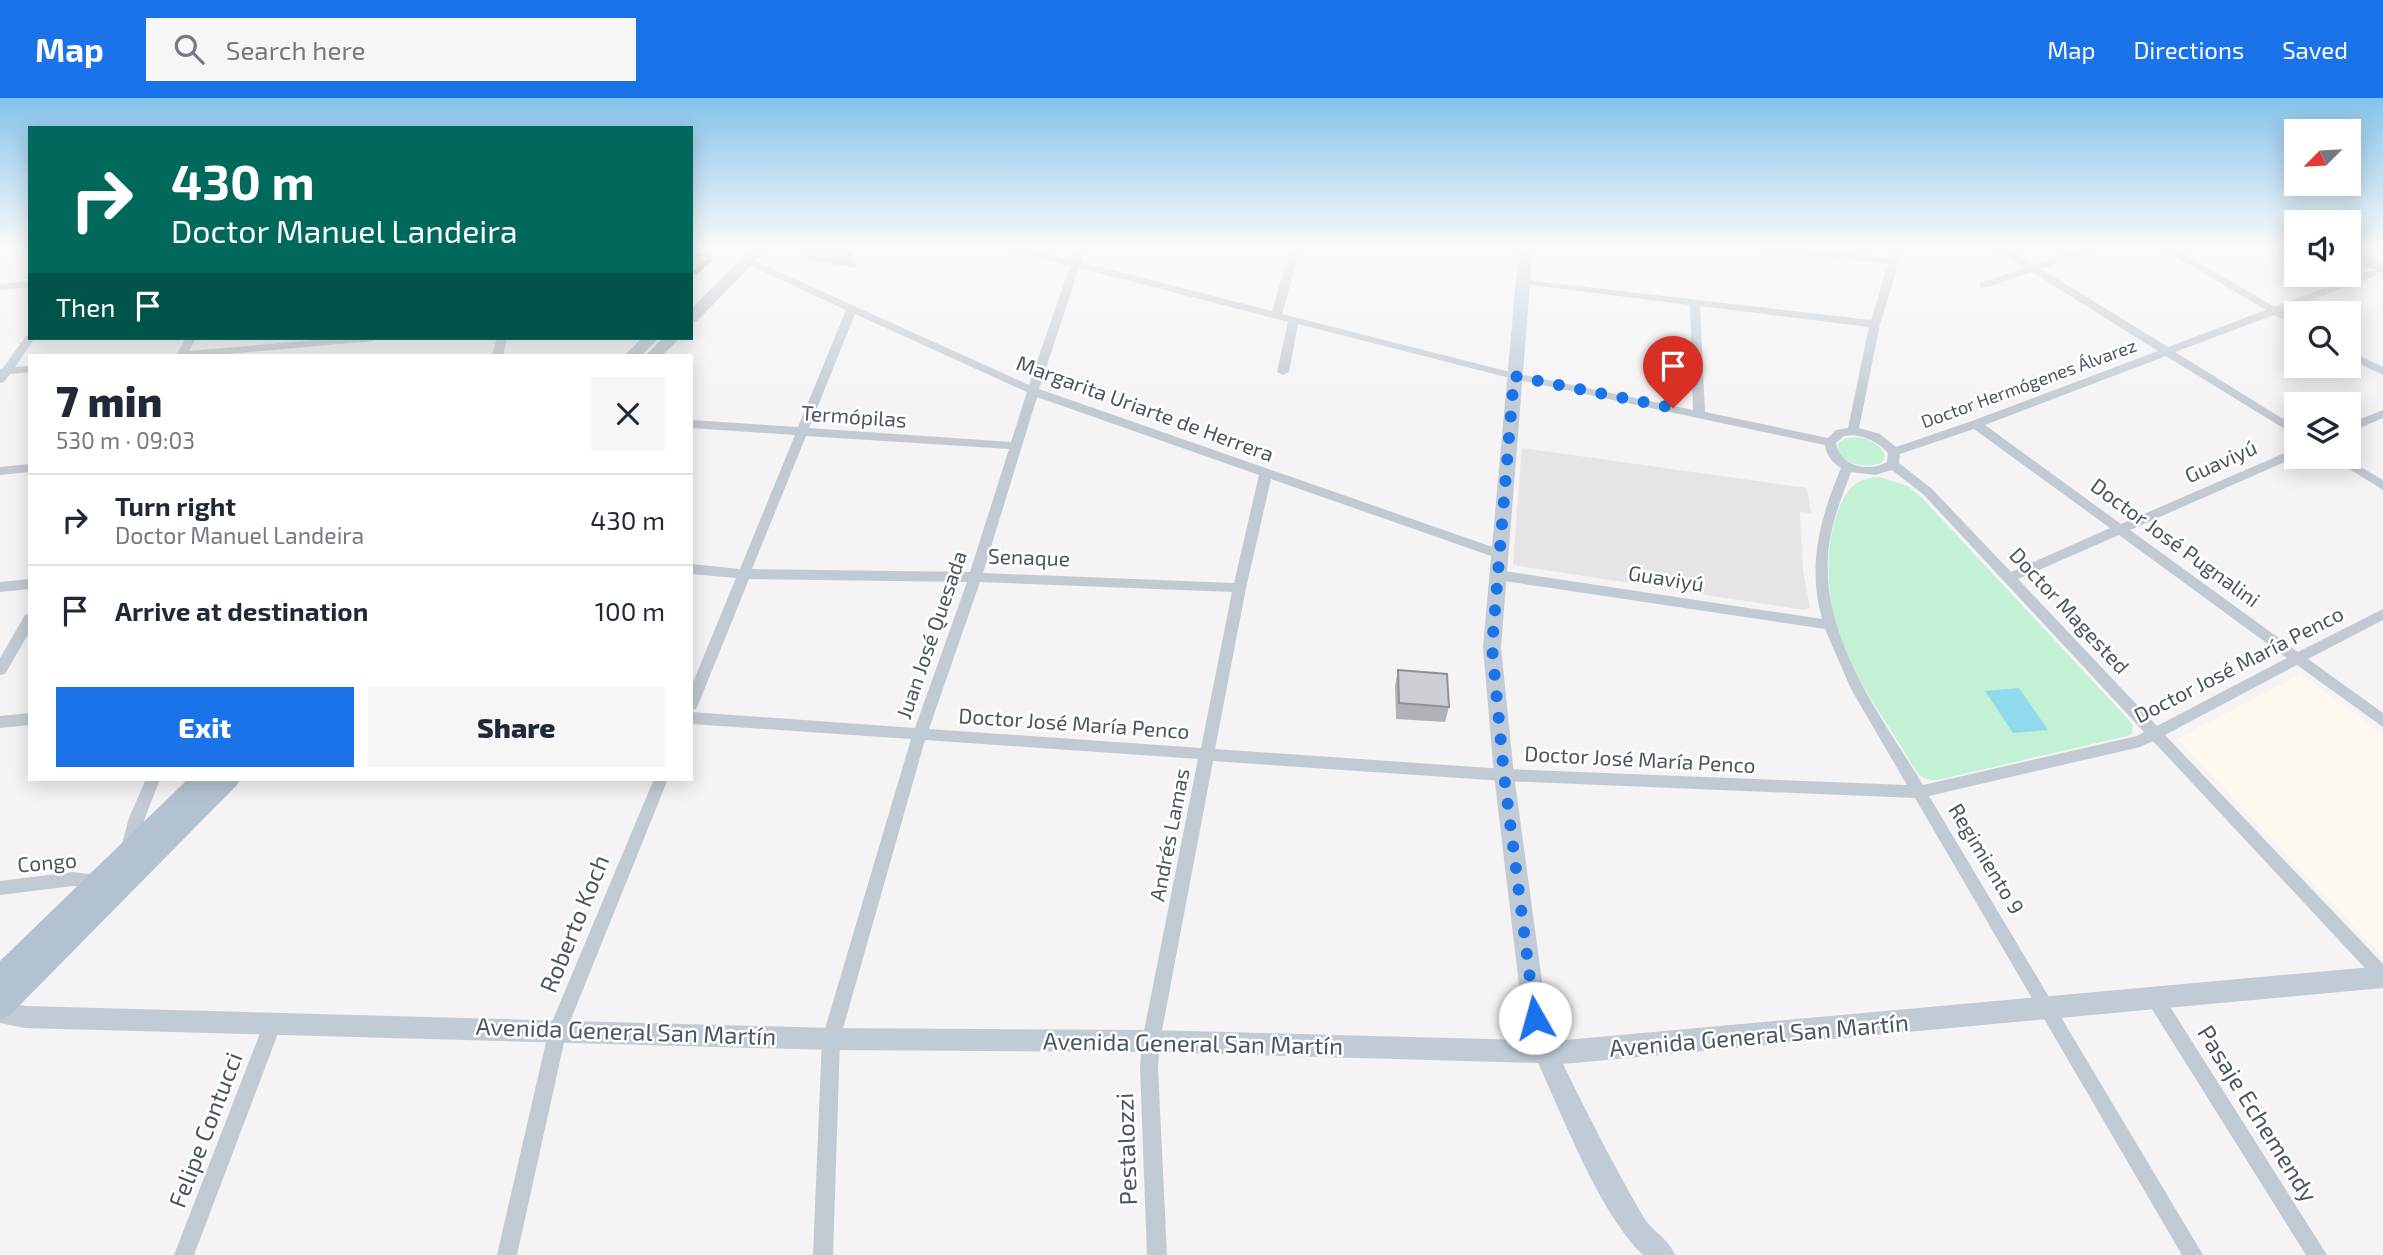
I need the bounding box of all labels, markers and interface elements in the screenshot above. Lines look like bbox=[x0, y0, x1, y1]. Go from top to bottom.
search box bbox=[146, 18, 636, 81]
text: Map bbox=[35, 29, 104, 69]
icon: search bbox=[170, 30, 208, 68]
text: Search here bbox=[226, 34, 365, 65]
text: Map bbox=[2047, 35, 2095, 64]
text: Directions bbox=[2133, 35, 2244, 64]
text: Saved bbox=[2282, 35, 2348, 64]
north arrow bbox=[2284, 119, 2361, 196]
map controls bbox=[2284, 119, 2361, 469]
text: 430 m bbox=[171, 151, 315, 210]
icon: right bbox=[56, 154, 147, 245]
button: sound bbox=[2284, 210, 2361, 287]
text: Doctor Manuel Landeira bbox=[171, 211, 518, 249]
icon: arrive bbox=[129, 287, 167, 325]
text: Then bbox=[56, 291, 115, 322]
button: search bbox=[2284, 301, 2361, 378]
street label: Doctor Hermógenes Álvarez bbox=[1918, 334, 2139, 432]
pin bbox=[1643, 336, 1703, 408]
icon: arrive bbox=[1654, 347, 1692, 385]
street label: Margarita Uriarte de Herrera bbox=[1013, 349, 1278, 466]
text: 7 min bbox=[56, 375, 162, 425]
button: close bbox=[591, 377, 665, 451]
button: layers bbox=[2284, 392, 2361, 469]
street label: Termópilas bbox=[801, 399, 908, 432]
text: 530 m · 09:03 bbox=[56, 426, 195, 454]
street label: Guaviyú bbox=[2181, 434, 2260, 488]
street label: Doctor José Pugnalini bbox=[2087, 472, 2265, 611]
text: Turn right bbox=[115, 490, 236, 521]
icon: right bbox=[56, 501, 94, 539]
text: 430 m bbox=[590, 504, 665, 535]
text: Doctor Manuel Landeira bbox=[115, 521, 364, 549]
street label: Doctor Magested bbox=[2005, 542, 2135, 678]
street label: Senaque bbox=[988, 543, 1070, 570]
street label: Juan José Quesada bbox=[890, 547, 972, 722]
street label: Guaviyú bbox=[1627, 559, 1706, 596]
icon: arrive bbox=[56, 592, 94, 630]
text: Arrive at destination bbox=[115, 595, 368, 626]
text: 100 m bbox=[595, 595, 665, 626]
street label: Doctor José María Penco bbox=[2129, 600, 2347, 727]
button: Exit bbox=[56, 687, 354, 767]
button: Share bbox=[368, 687, 665, 767]
street label: Doctor José María Penco bbox=[958, 702, 1190, 743]
street label: Doctor José María Penco bbox=[1524, 740, 1756, 777]
street label: Andrés Lamas bbox=[1143, 766, 1194, 903]
street label: Regimiento 9 bbox=[1944, 798, 2030, 918]
street label: Congo bbox=[16, 846, 78, 877]
street label: Roberto Koch bbox=[533, 850, 614, 996]
position arrow bbox=[1498, 981, 1572, 1055]
street label: Avenida General San Martín bbox=[1608, 1007, 1910, 1062]
street label: Avenida General San Martín bbox=[475, 1011, 777, 1050]
street label: Pasaje Echemendy bbox=[2192, 1019, 2325, 1207]
street label: Avenida General San Martín bbox=[1043, 1025, 1343, 1060]
street label: Felipe Contucci bbox=[162, 1048, 248, 1211]
street label: Pestalozzi bbox=[1109, 1092, 1142, 1206]

